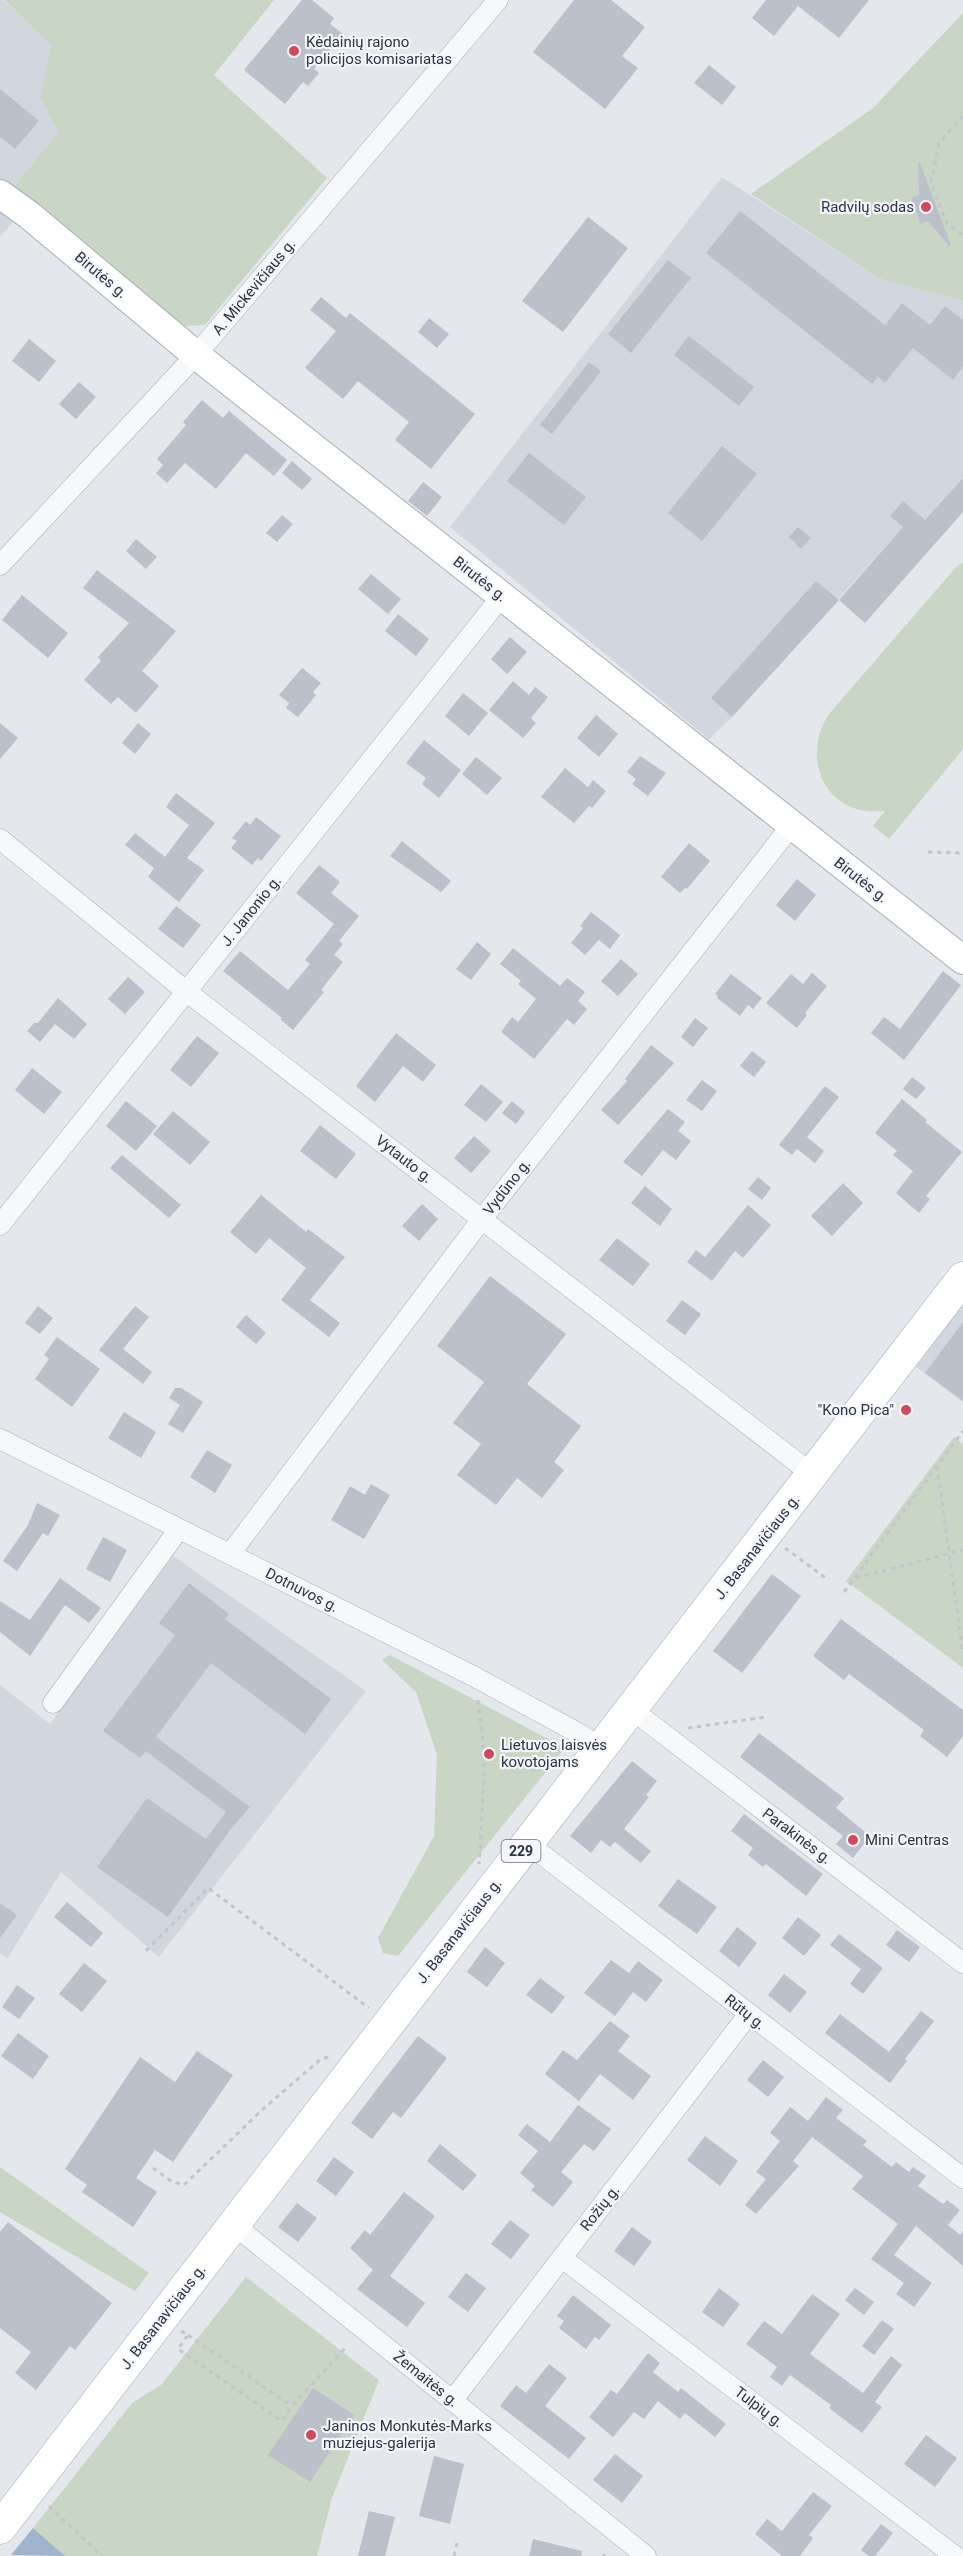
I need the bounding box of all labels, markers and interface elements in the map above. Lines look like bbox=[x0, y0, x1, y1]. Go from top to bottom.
place label: Kėdainių rajono policijos komisariatas bbox=[306, 33, 452, 68]
marker: Kėdainių rajono policijos komisariatas bbox=[287, 44, 301, 58]
place label: Radvilų sodas bbox=[821, 198, 914, 216]
marker: Radvilų sodas bbox=[919, 200, 933, 214]
street label: A. Mickevičiaus g. bbox=[209, 235, 299, 339]
street label: Birutės g. bbox=[71, 248, 131, 302]
street label: Birutės g. bbox=[450, 553, 510, 605]
street label: Birutės g. bbox=[831, 854, 891, 906]
street label: J. Janonio g. bbox=[217, 872, 285, 950]
street label: Vytauto g. bbox=[372, 1131, 436, 1187]
street label: Vydūno g. bbox=[480, 1155, 534, 1219]
place label: "Kono Pica" bbox=[817, 1401, 894, 1419]
marker: "Kono Pica" bbox=[899, 1403, 913, 1417]
street label: J. Basanavičiaus g. bbox=[710, 1491, 804, 1603]
street label: Dotnuvos g. bbox=[263, 1564, 341, 1616]
place label: Lietuvos laisvės kovotojams bbox=[501, 1736, 607, 1771]
marker: Lietuvos laisvės kovotojams bbox=[482, 1747, 496, 1761]
street label: Parakinės g. bbox=[759, 1804, 835, 1868]
place label: Mini Centras bbox=[865, 1831, 949, 1849]
marker: Mini Centras bbox=[846, 1833, 860, 1847]
road number: 229 bbox=[502, 1840, 540, 1862]
street label: J. Basanavičiaus g. bbox=[412, 1875, 506, 1987]
street label: Rūtų g. bbox=[721, 1991, 769, 2033]
street label: Rožių g. bbox=[577, 2182, 623, 2234]
street label: J. Basanavičiaus g. bbox=[116, 2261, 210, 2373]
street label: Žemaitės g. bbox=[390, 2347, 462, 2411]
street label: Tulpių g. bbox=[731, 2383, 787, 2431]
place label: Janinos Monkutės-Marks muziejus-galerija bbox=[323, 2417, 492, 2452]
marker: Janinos Monkutės-Marks muziejus-galerija bbox=[304, 2428, 318, 2442]

